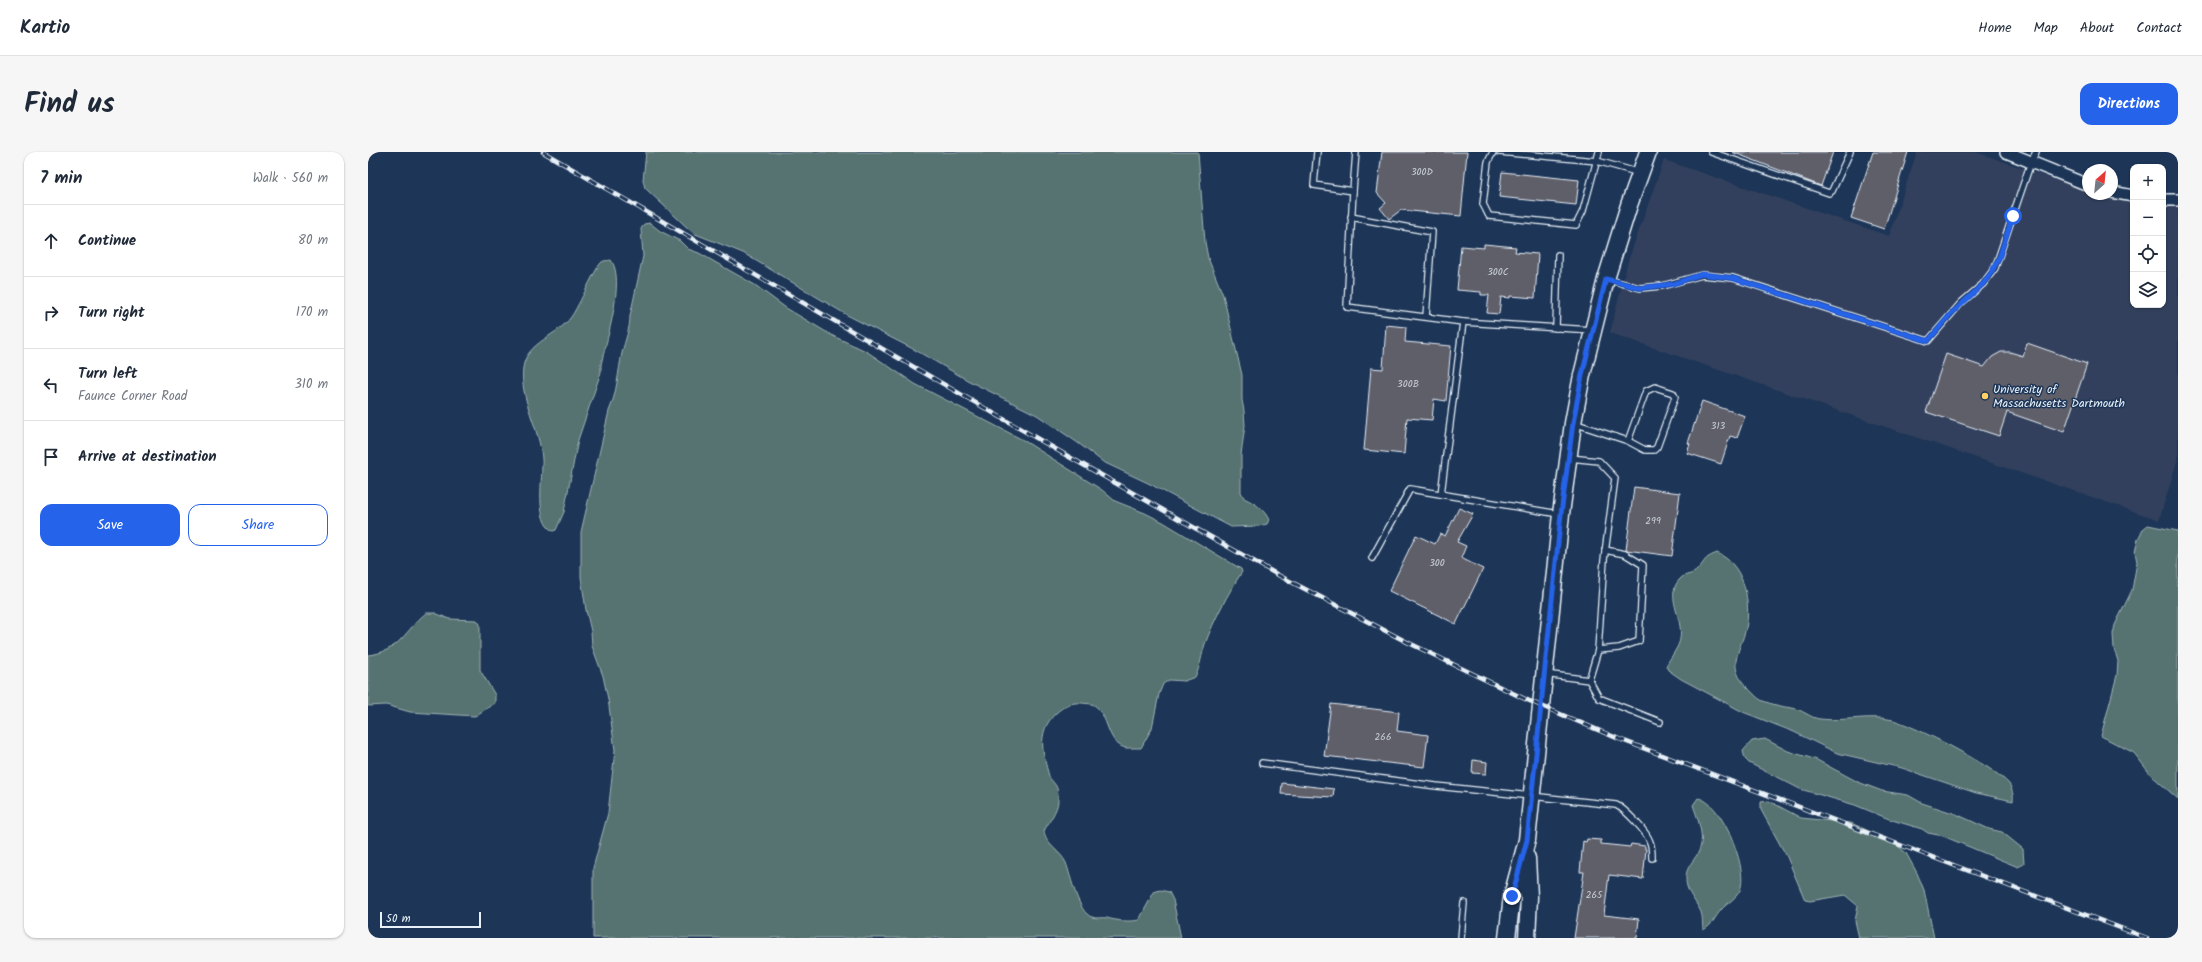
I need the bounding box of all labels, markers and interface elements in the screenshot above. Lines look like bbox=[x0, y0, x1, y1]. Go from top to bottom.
text: Kartio bbox=[20, 13, 70, 43]
text: Home bbox=[1978, 17, 2012, 39]
text: Map bbox=[2034, 17, 2058, 39]
text: About bbox=[2080, 17, 2114, 39]
text: Contact bbox=[2136, 17, 2182, 39]
text: Find us bbox=[24, 82, 115, 127]
button: Directions bbox=[2080, 83, 2178, 125]
house number: 300D bbox=[1411, 164, 1434, 180]
north arrow bbox=[2082, 164, 2118, 200]
map controls bbox=[2130, 164, 2166, 308]
button: + bbox=[2130, 164, 2166, 200]
text: 7 min bbox=[40, 165, 82, 192]
text: Walk · 560 m bbox=[253, 168, 328, 189]
button: − bbox=[2130, 200, 2166, 236]
route start bbox=[2004, 207, 2022, 225]
text: Continue bbox=[78, 229, 136, 253]
icon: ahead bbox=[40, 230, 62, 252]
text: 80 m bbox=[298, 230, 328, 251]
button: locate bbox=[2130, 236, 2166, 272]
house number: 300C bbox=[1487, 264, 1509, 280]
button: layers bbox=[2130, 272, 2166, 308]
text: Turn right bbox=[78, 301, 145, 325]
icon: right bbox=[40, 302, 62, 324]
text: 170 m bbox=[296, 302, 328, 323]
text: Turn left bbox=[78, 362, 138, 386]
icon: left bbox=[40, 374, 62, 396]
text: 310 m bbox=[294, 374, 328, 395]
house number: 300B bbox=[1397, 376, 1419, 392]
place label: University of Massachusetts Dartmouth bbox=[1993, 380, 2125, 413]
text: Faunce Corner Road bbox=[78, 386, 187, 407]
marker: University of Massachusetts Dartmouth bbox=[1980, 391, 1990, 401]
house number: 313 bbox=[1711, 418, 1726, 434]
text: Arrive at destination bbox=[78, 445, 217, 469]
icon: arrive bbox=[40, 446, 62, 468]
button: Save bbox=[40, 504, 180, 546]
button: Share bbox=[188, 504, 328, 546]
house number: 299 bbox=[1645, 513, 1661, 529]
house number: 300 bbox=[1429, 555, 1445, 571]
house number: 266 bbox=[1375, 729, 1391, 745]
route end bbox=[1503, 887, 1521, 905]
house number: 265 bbox=[1586, 887, 1603, 903]
scale bar bbox=[380, 910, 481, 929]
text: 50 m bbox=[386, 910, 411, 928]

